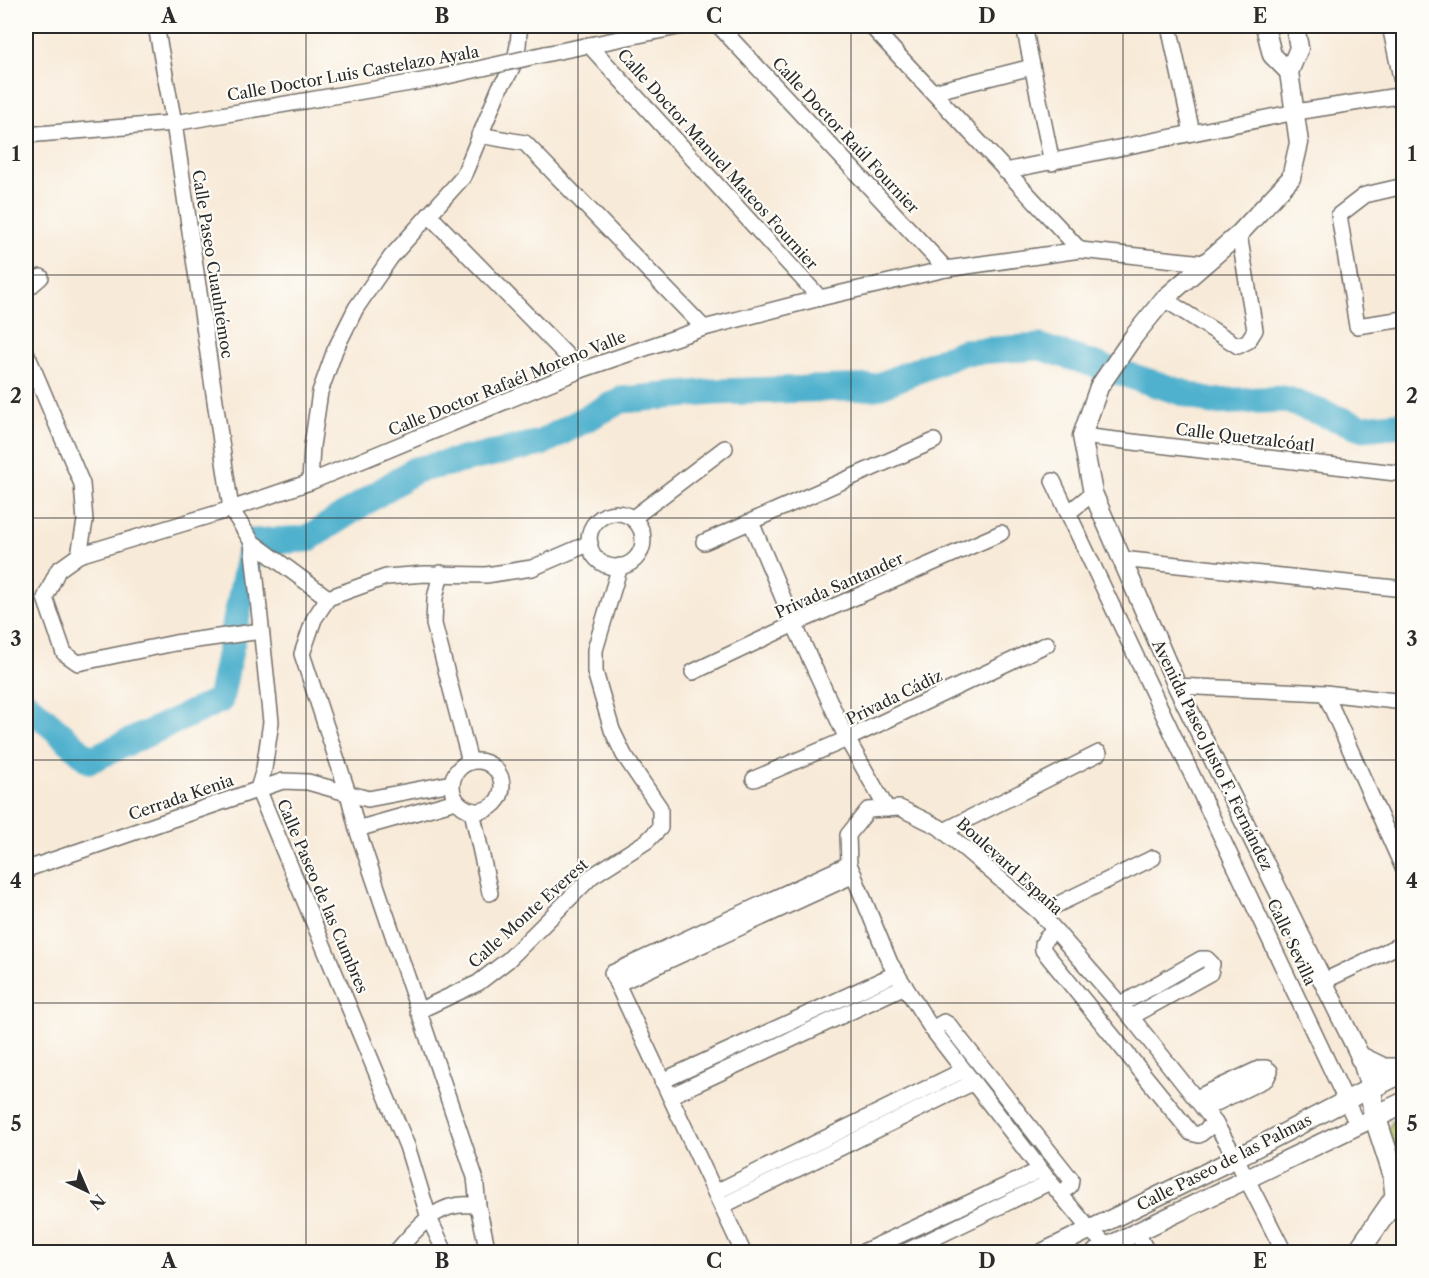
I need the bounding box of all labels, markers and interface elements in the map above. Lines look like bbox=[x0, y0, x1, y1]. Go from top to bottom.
text: A bbox=[160, 4, 177, 28]
text: B bbox=[435, 4, 450, 28]
text: C bbox=[706, 4, 722, 28]
text: D bbox=[978, 4, 996, 28]
text: E bbox=[1253, 4, 1267, 28]
street label: Calle Doctor Luis Castelazo Ayala bbox=[226, 41, 481, 105]
street label: Calle Doctor Manuel Mateos Fournier bbox=[614, 45, 823, 274]
street label: Calle Doctor Raúl Fournier bbox=[768, 53, 924, 217]
text: 1 bbox=[12, 142, 21, 166]
text: 1 bbox=[1408, 142, 1417, 166]
street label: Calle Paseo Cuauhtémoc bbox=[188, 168, 238, 360]
street label: Calle Doctor Rafaél Moreno Valle bbox=[385, 326, 629, 440]
text: 2 bbox=[10, 384, 22, 408]
text: 2 bbox=[1406, 384, 1418, 408]
street label: Calle Quetzalcóatl bbox=[1174, 419, 1316, 455]
street label: Privada Santander bbox=[772, 548, 907, 622]
text: 3 bbox=[10, 627, 22, 651]
text: 3 bbox=[1406, 627, 1418, 651]
street label: Avenida Paseo Justo F. Fernández bbox=[1148, 635, 1278, 874]
street label: Privada Cádiz bbox=[843, 665, 945, 729]
street label: Cerrada Kenia bbox=[126, 770, 237, 824]
street label: Calle Paseo de las Cumbres bbox=[273, 796, 373, 996]
street label: Boulevard España bbox=[953, 813, 1068, 919]
street label: Calle Monte Everest bbox=[464, 854, 592, 972]
text: 4 bbox=[10, 869, 22, 893]
text: 4 bbox=[1406, 869, 1418, 893]
street label: Calle Sevilla bbox=[1263, 896, 1321, 989]
street label: Calle Paseo de las Palmas bbox=[1133, 1109, 1315, 1215]
text: 5 bbox=[10, 1112, 22, 1136]
text: 5 bbox=[1406, 1112, 1418, 1136]
north arrow bbox=[57, 1161, 117, 1221]
text: N bbox=[85, 1190, 109, 1214]
text: A bbox=[160, 1249, 177, 1273]
text: B bbox=[435, 1249, 450, 1273]
text: C bbox=[706, 1249, 722, 1273]
text: D bbox=[978, 1249, 996, 1273]
text: E bbox=[1253, 1249, 1267, 1273]

